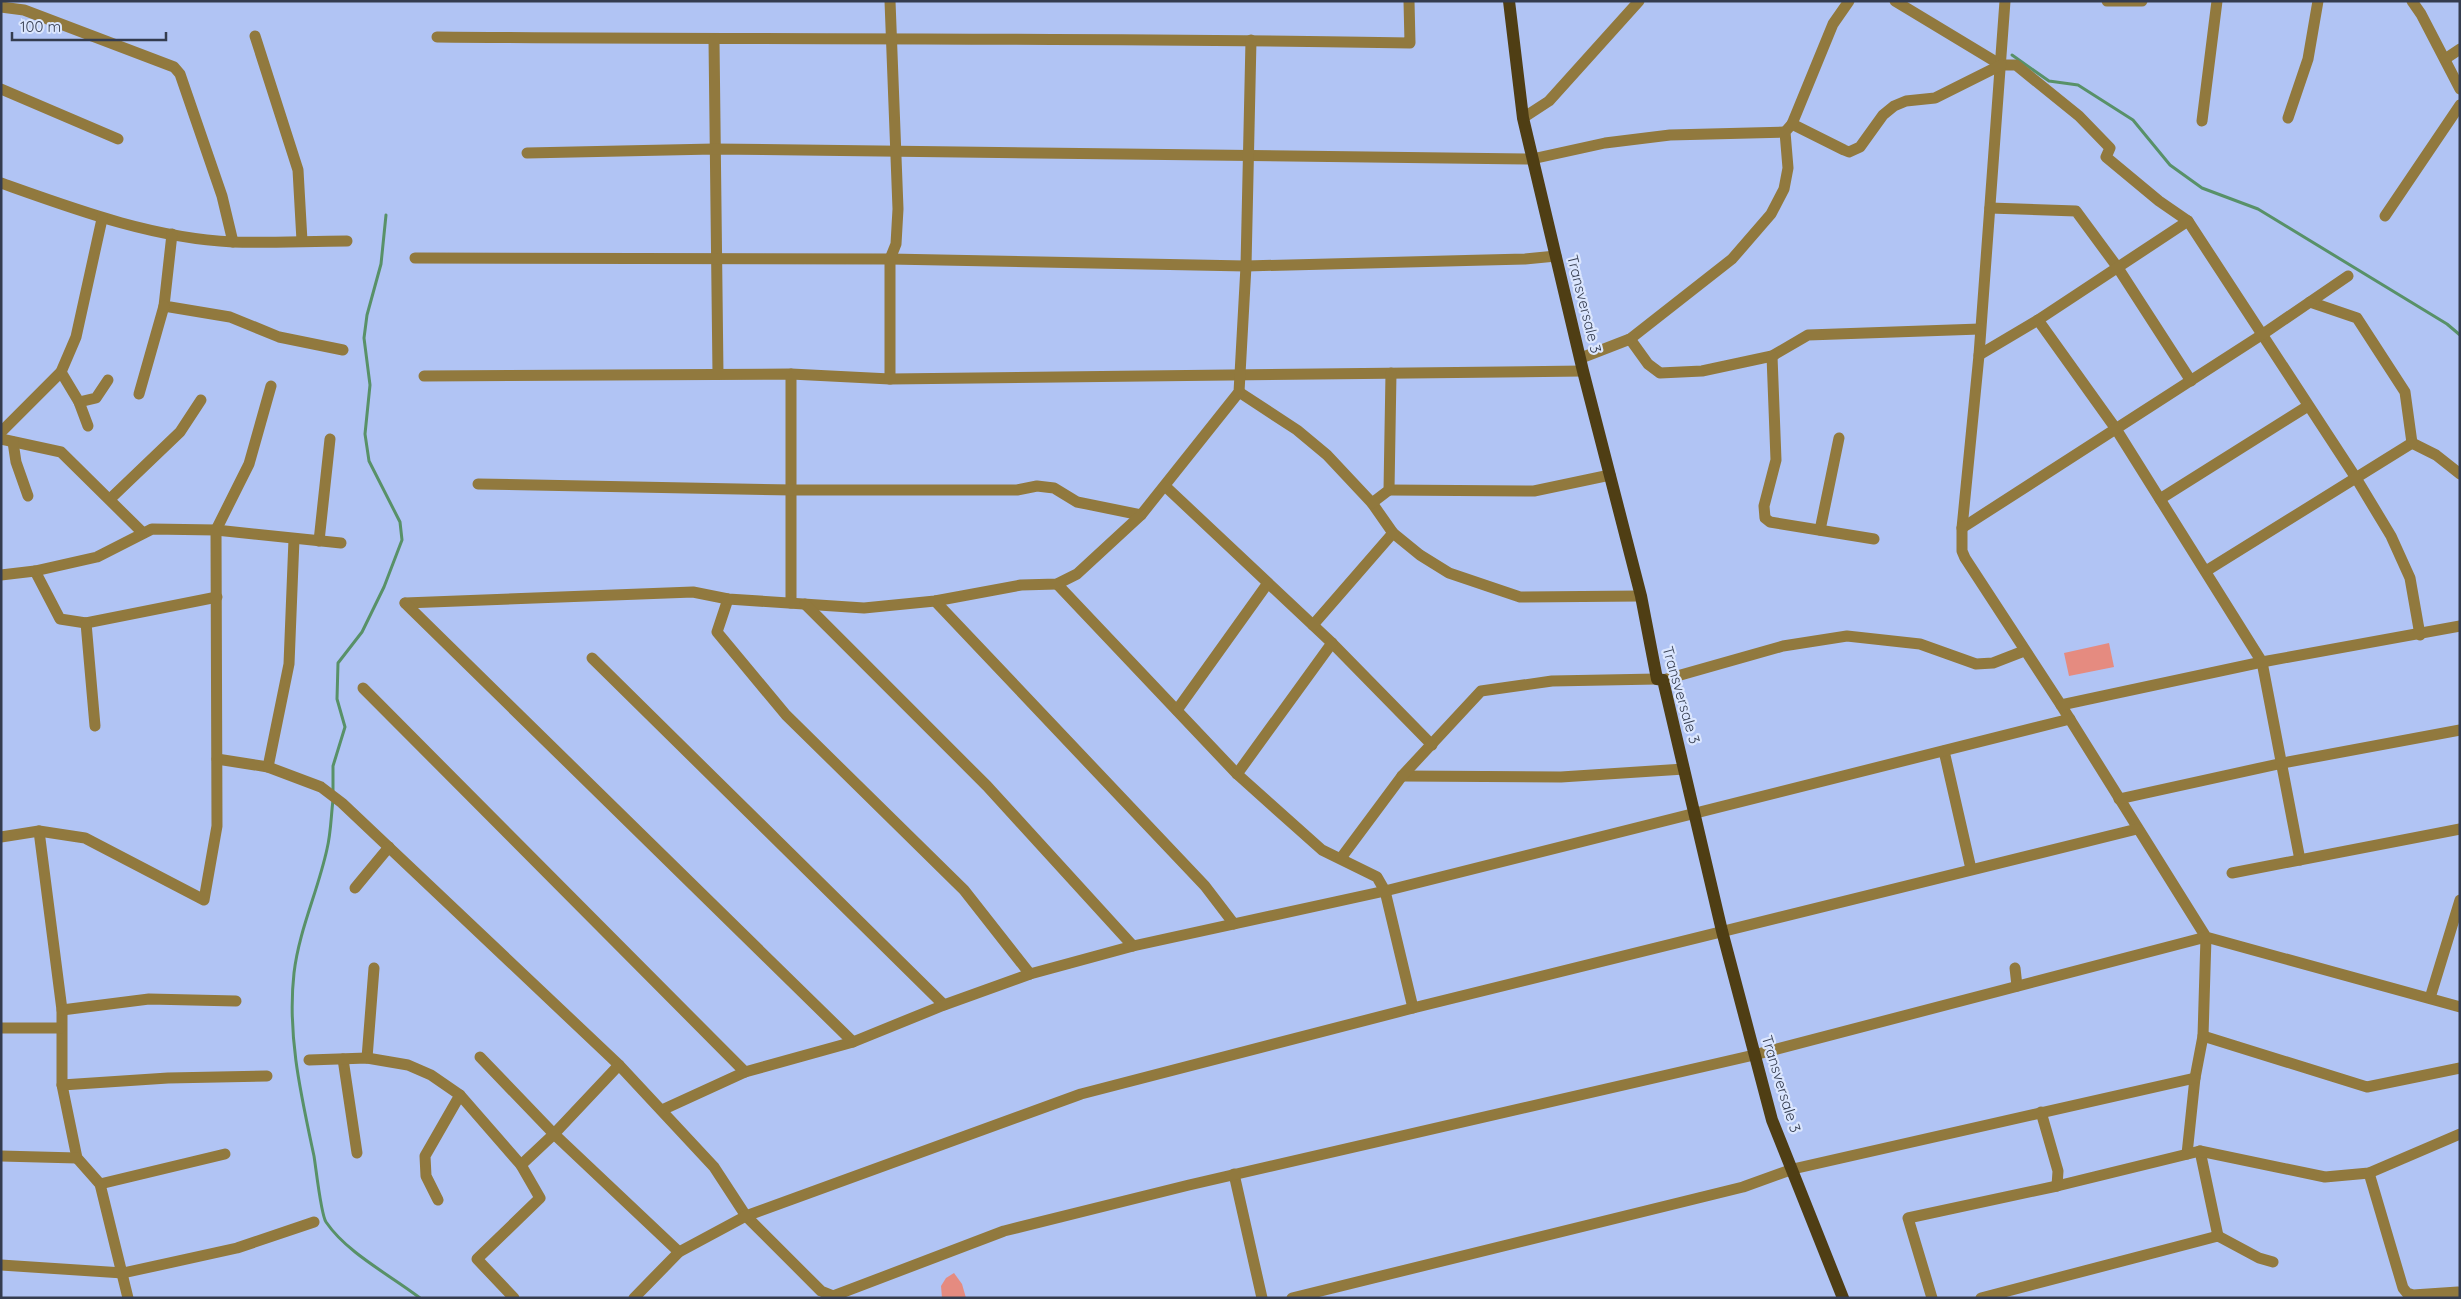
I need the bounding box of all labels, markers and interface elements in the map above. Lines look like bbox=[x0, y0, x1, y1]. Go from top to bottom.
scale bar bbox=[12, 10, 166, 42]
text: 100 m bbox=[20, 17, 61, 36]
street label: Transversale 3 bbox=[1563, 253, 1606, 355]
street label: Transversale 3 bbox=[1658, 644, 1705, 746]
street label: Transversale 3 bbox=[1758, 1033, 1805, 1135]

